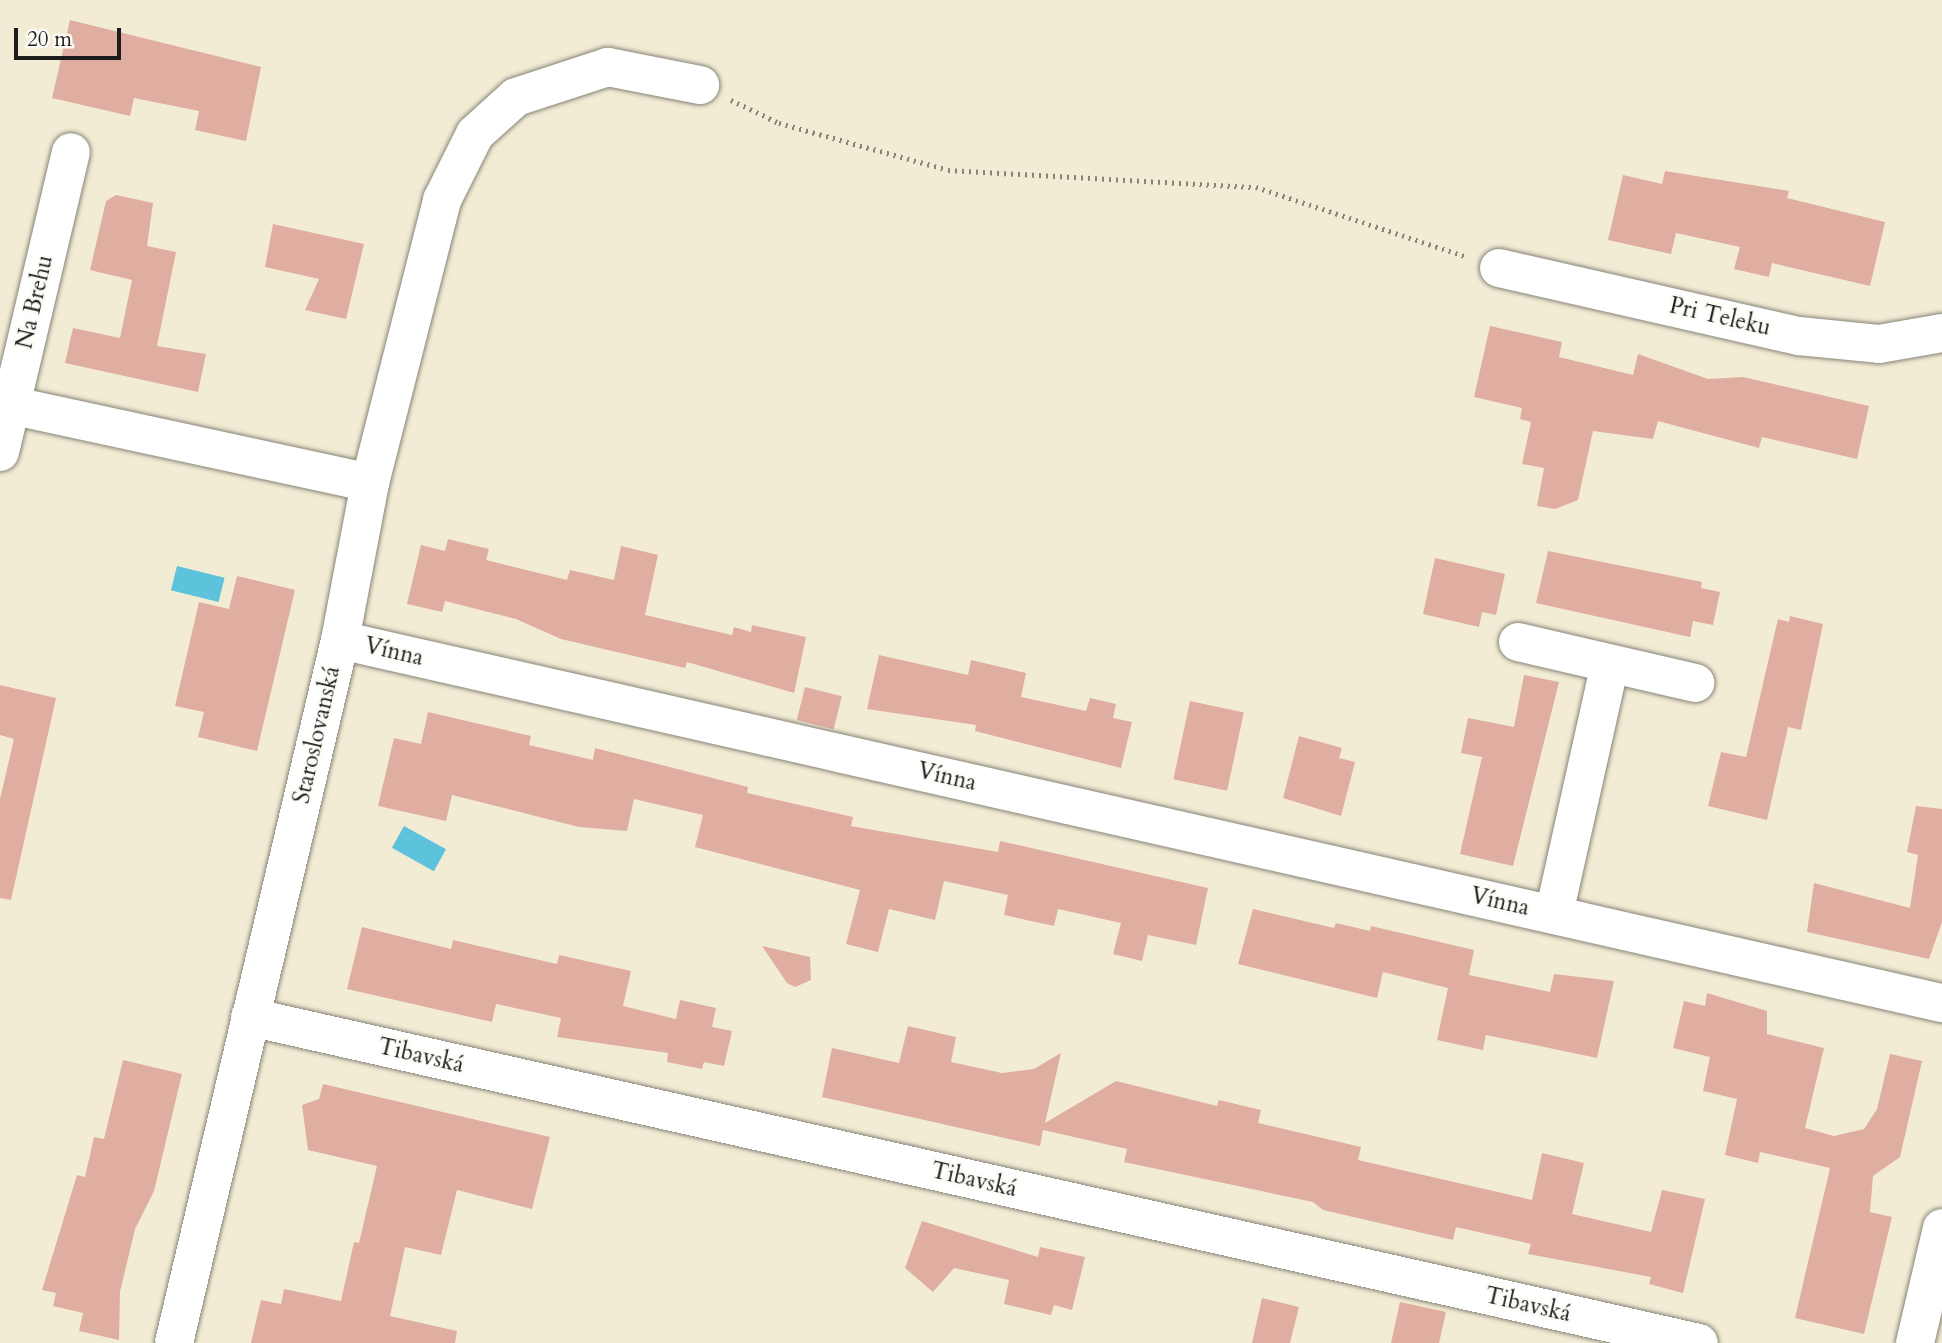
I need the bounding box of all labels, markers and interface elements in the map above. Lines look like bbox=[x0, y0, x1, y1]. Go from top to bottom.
scale bar bbox=[18, 14, 124, 58]
text: 20 m bbox=[27, 25, 72, 54]
street label: Na Brehu bbox=[11, 252, 59, 352]
street label: Pri Teleku bbox=[1667, 292, 1773, 342]
street label: Vínna bbox=[362, 632, 426, 672]
street label: Staroslovanská bbox=[288, 664, 346, 806]
street label: Vínna bbox=[915, 757, 979, 797]
street label: Vínna bbox=[1468, 882, 1532, 922]
street label: Tibavská bbox=[375, 1033, 467, 1079]
street label: Tibavská bbox=[928, 1157, 1020, 1203]
street label: Tibavská bbox=[1482, 1282, 1574, 1328]

